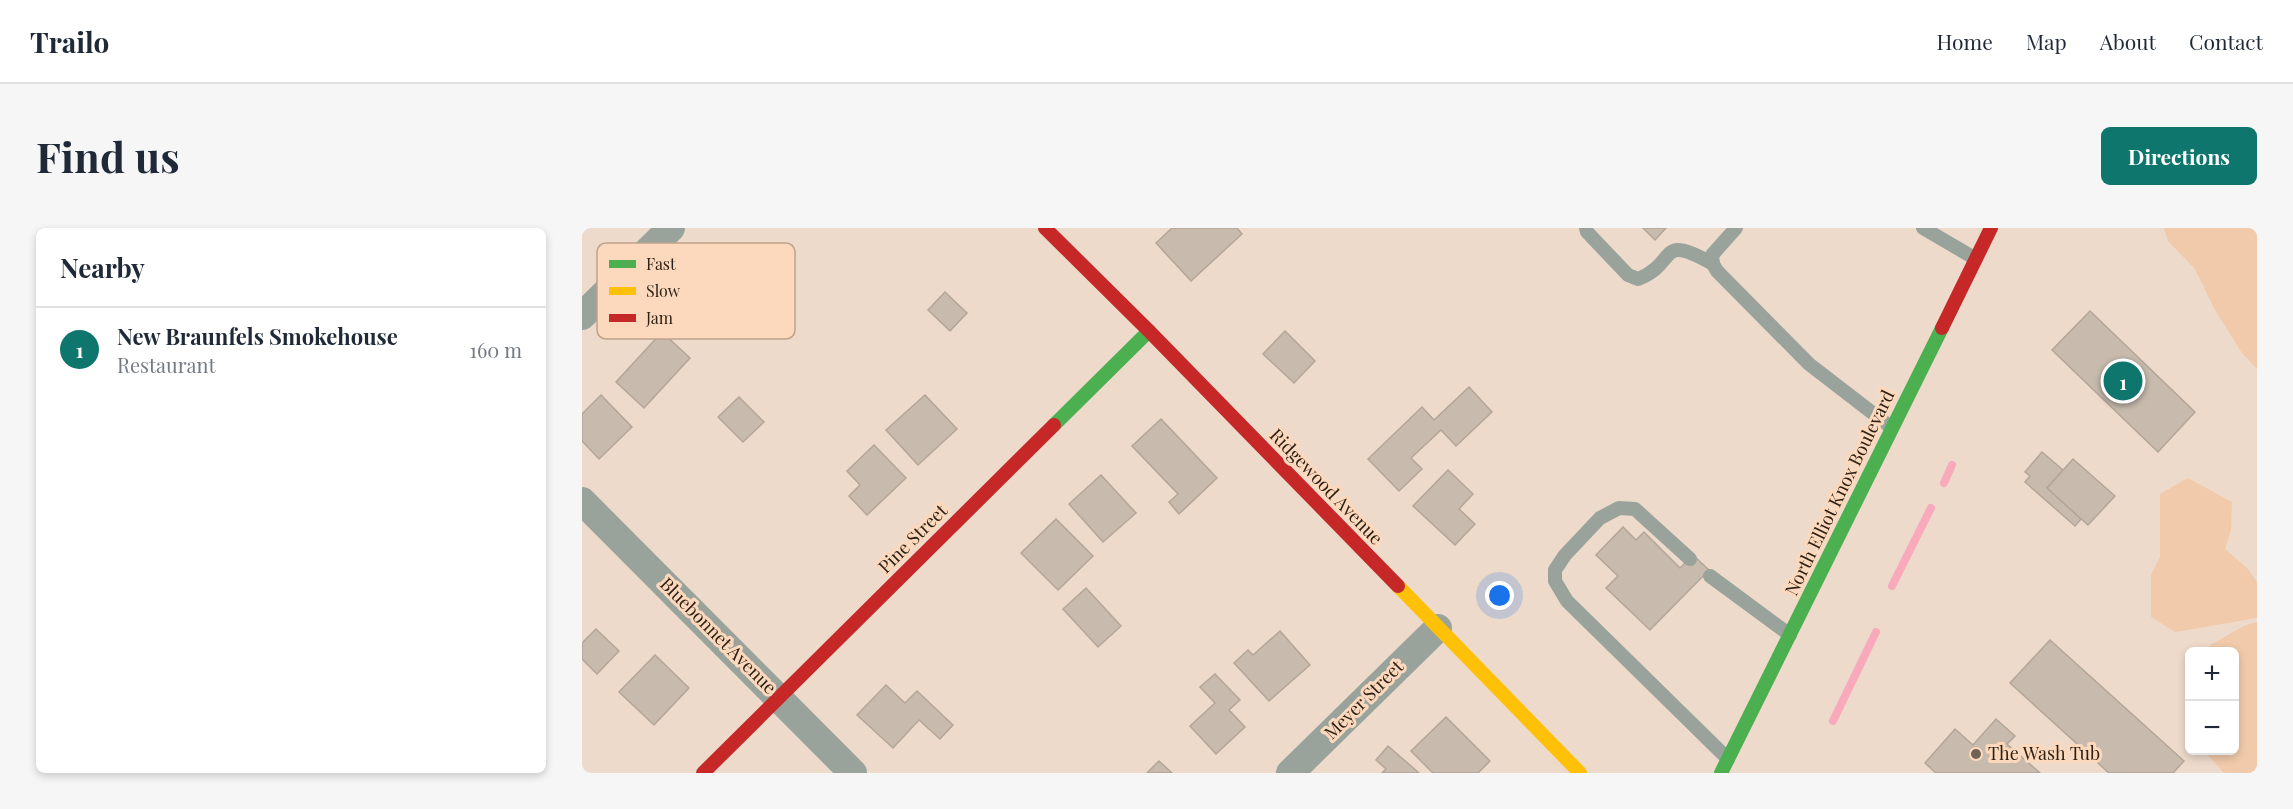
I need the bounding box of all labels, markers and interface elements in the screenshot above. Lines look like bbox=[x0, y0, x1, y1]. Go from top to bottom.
text: Trailo bbox=[30, 23, 109, 60]
text: Home bbox=[1937, 27, 1993, 55]
text: Map bbox=[2026, 27, 2067, 55]
text: About bbox=[2100, 27, 2156, 55]
text: Contact bbox=[2189, 27, 2263, 55]
button: Directions bbox=[2101, 127, 2257, 185]
text: Find us bbox=[36, 128, 180, 184]
legend bbox=[597, 243, 795, 339]
text: Nearby bbox=[60, 250, 145, 285]
text: Fast bbox=[646, 253, 676, 274]
text: Slow bbox=[646, 280, 681, 301]
text: Jam bbox=[645, 307, 673, 328]
text: New Braunfels Smokehouse bbox=[117, 321, 398, 351]
text: 1 bbox=[76, 336, 83, 363]
text: 160 m bbox=[470, 336, 522, 363]
text: Restaurant bbox=[117, 351, 216, 378]
pin: 1 bbox=[2104, 358, 2142, 404]
street label: North Elliot Knox Boulevard bbox=[1779, 385, 1900, 599]
street label: Ridgewood Avenue bbox=[1265, 423, 1388, 550]
street label: Pine Street bbox=[873, 498, 952, 578]
street label: Bluebonnet Avenue bbox=[655, 572, 782, 699]
your location bbox=[1485, 581, 1514, 610]
map controls bbox=[2185, 647, 2239, 755]
button: + bbox=[2185, 647, 2239, 701]
street label: Meyer Street bbox=[1318, 654, 1409, 744]
button: − bbox=[2185, 701, 2239, 755]
place label: The Wash Tub bbox=[1988, 741, 2100, 765]
marker: The Wash Tub bbox=[1969, 747, 1983, 761]

